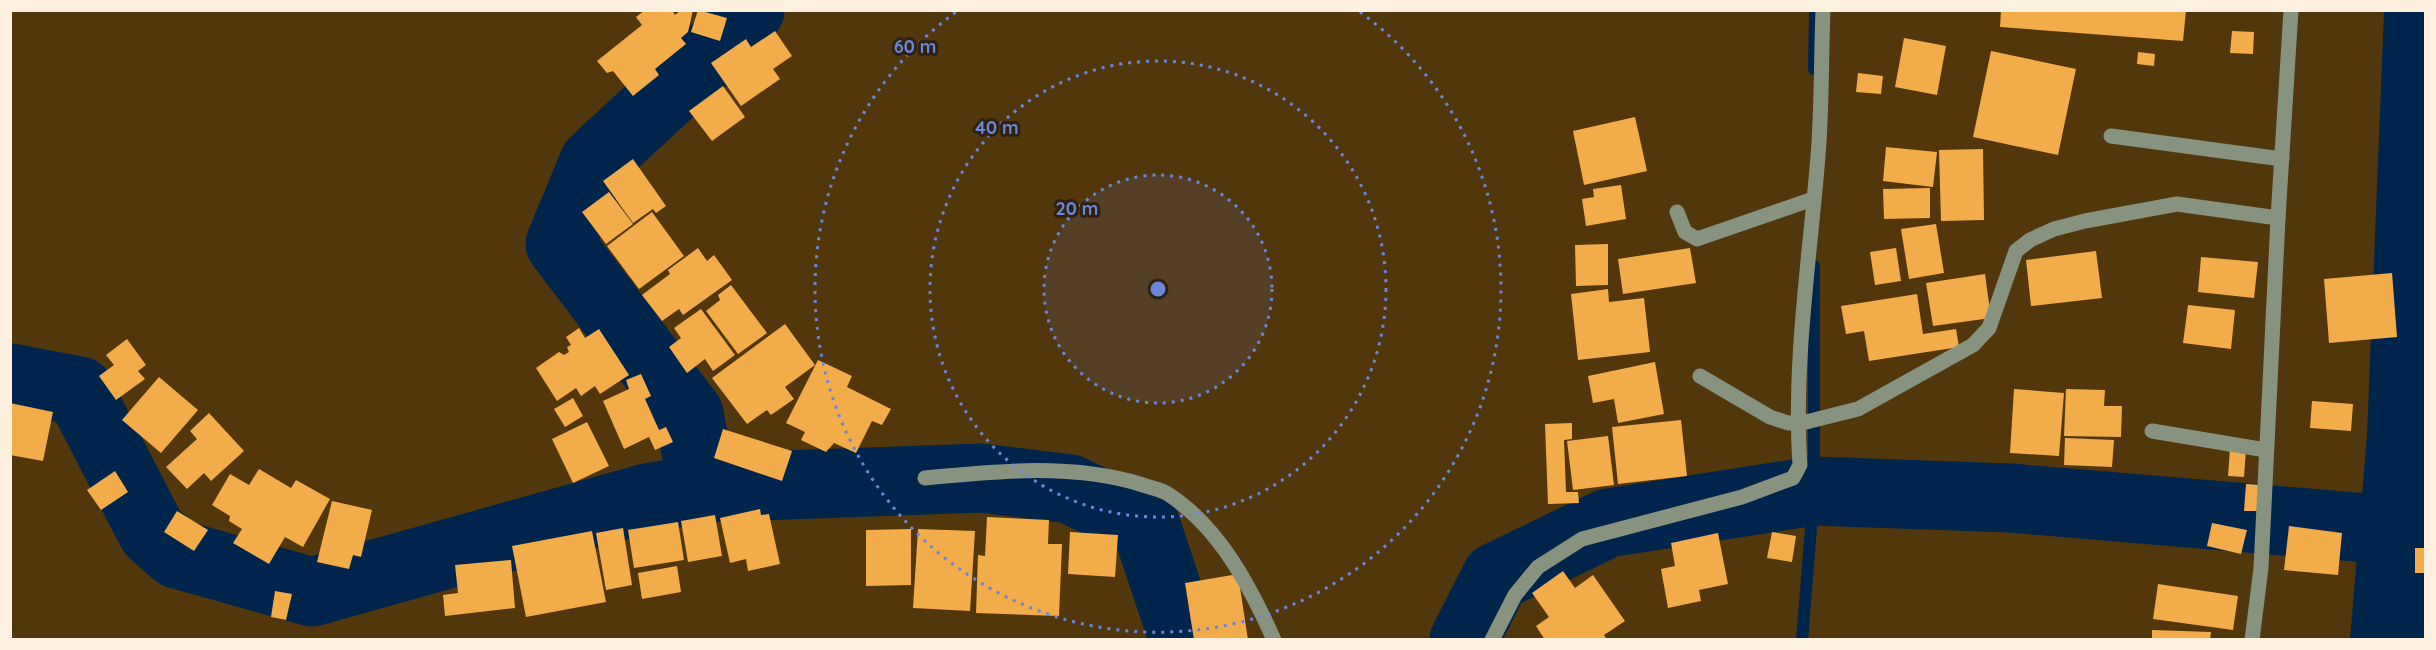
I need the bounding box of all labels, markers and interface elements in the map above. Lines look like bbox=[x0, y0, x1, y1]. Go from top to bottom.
text: 60 m bbox=[894, 35, 936, 58]
text: 40 m bbox=[975, 116, 1019, 139]
text: 20 m bbox=[1056, 197, 1098, 220]
centre of rings bbox=[1148, 279, 1168, 299]

